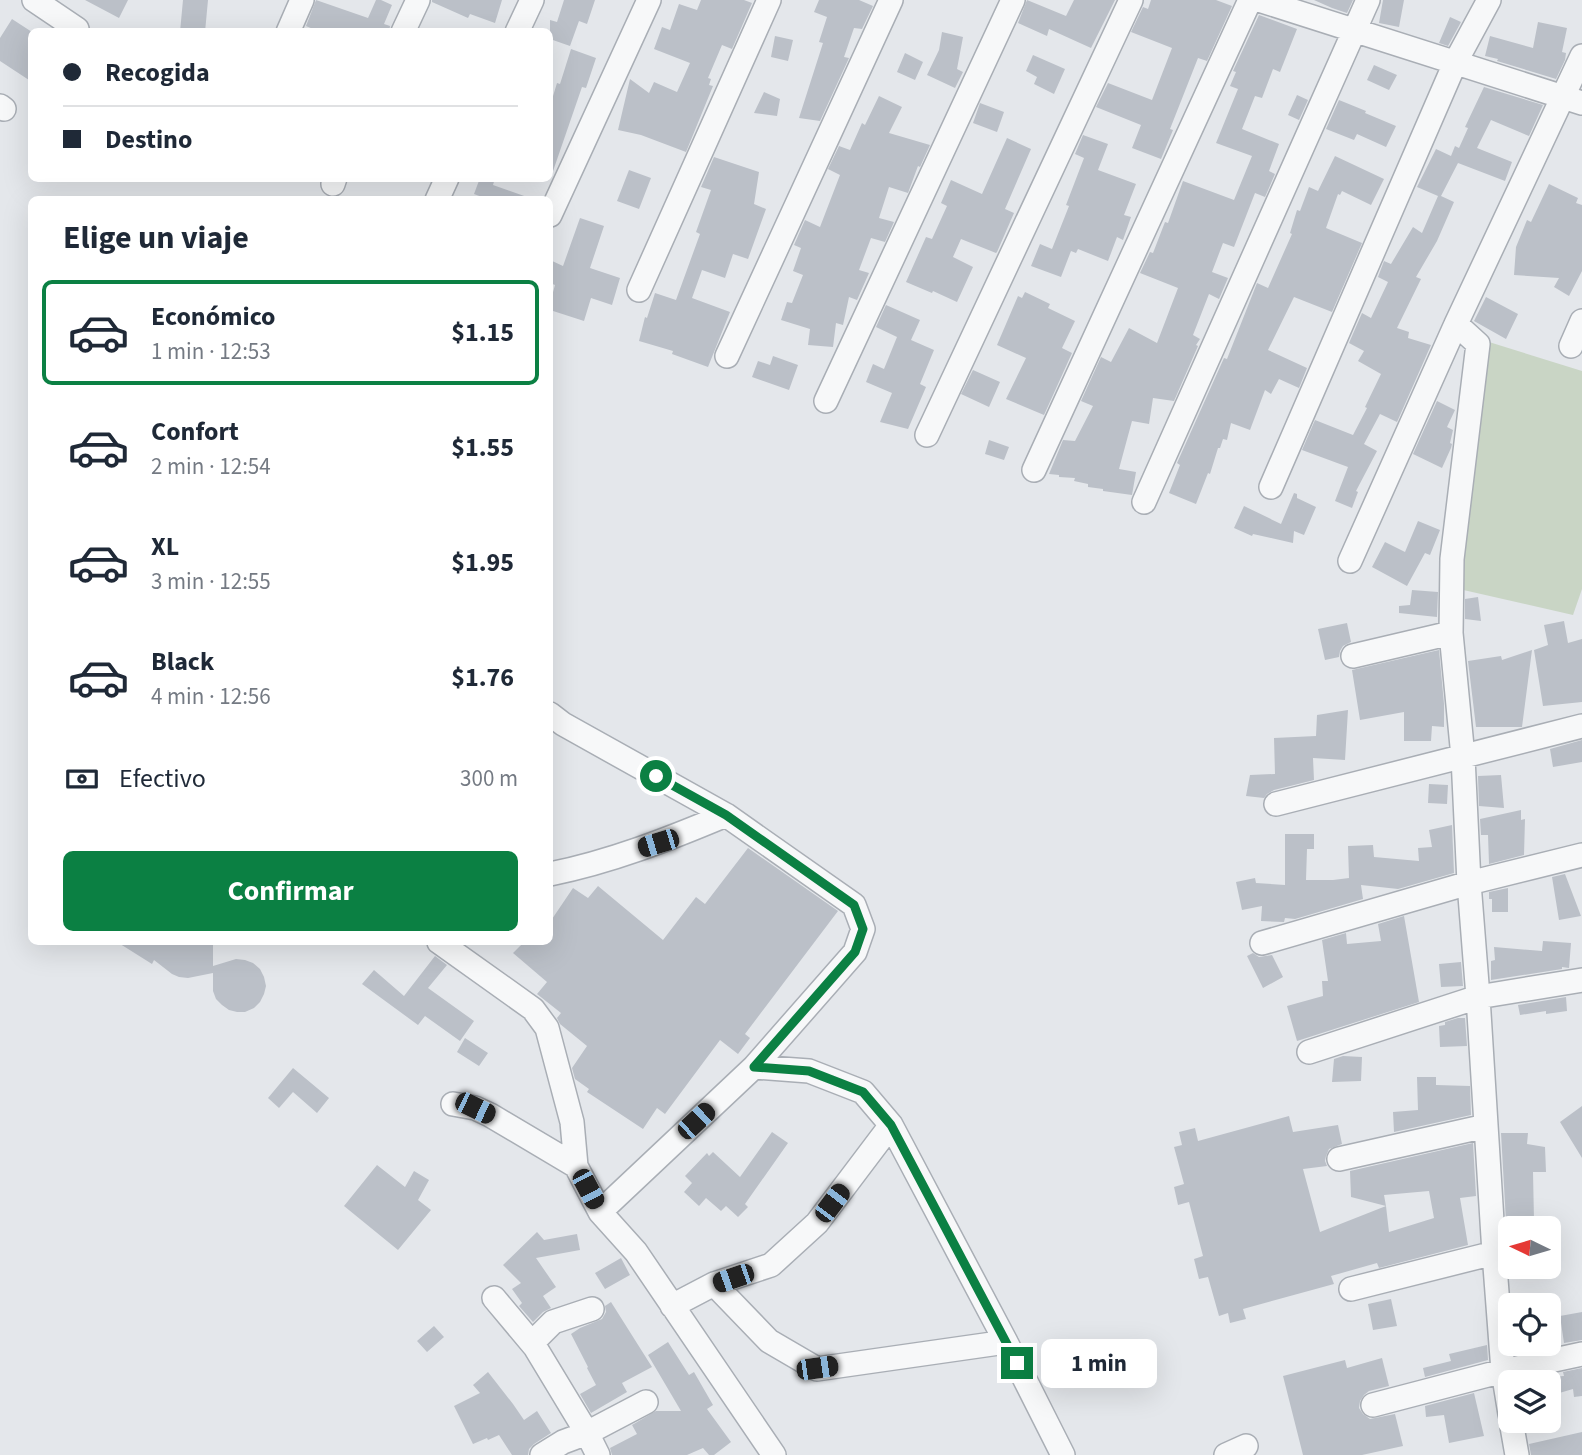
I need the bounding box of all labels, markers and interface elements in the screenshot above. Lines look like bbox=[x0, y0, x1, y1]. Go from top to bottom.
text: Recogida bbox=[105, 54, 210, 91]
text: Destino bbox=[105, 121, 192, 158]
text: Elige un viaje bbox=[63, 215, 249, 261]
text: Económico bbox=[151, 298, 276, 335]
icon: car bbox=[67, 301, 130, 364]
text: $1.15 bbox=[451, 314, 514, 351]
text: 1 min · 12:53 bbox=[151, 335, 271, 368]
text: Confort bbox=[151, 413, 239, 450]
icon: car bbox=[67, 416, 130, 479]
text: $1.55 bbox=[451, 429, 514, 466]
text: 2 min · 12:54 bbox=[151, 450, 271, 483]
text: XL bbox=[151, 528, 179, 565]
icon: car bbox=[67, 531, 130, 594]
text: $1.95 bbox=[451, 544, 514, 581]
text: 3 min · 12:55 bbox=[151, 565, 271, 598]
text: Black bbox=[151, 643, 214, 680]
icon: car bbox=[67, 646, 130, 709]
text: $1.76 bbox=[451, 659, 514, 696]
text: 4 min · 12:56 bbox=[151, 680, 271, 713]
icon: cash bbox=[63, 760, 101, 798]
text: Efectivo bbox=[119, 760, 206, 797]
route start bbox=[640, 760, 672, 792]
text: 300 m bbox=[460, 762, 518, 795]
car bbox=[635, 827, 682, 859]
button: Confirmar bbox=[63, 851, 518, 931]
car bbox=[452, 1089, 499, 1127]
car bbox=[674, 1099, 719, 1143]
car bbox=[569, 1166, 608, 1212]
car bbox=[811, 1180, 854, 1226]
north arrow bbox=[1498, 1216, 1561, 1279]
map controls bbox=[1498, 1216, 1561, 1433]
car bbox=[710, 1261, 757, 1295]
button: locate bbox=[1498, 1293, 1561, 1356]
callout: 1 min bbox=[1042, 1338, 1157, 1388]
route end bbox=[1001, 1347, 1033, 1379]
text: 1 min bbox=[1071, 1347, 1127, 1380]
car bbox=[795, 1355, 840, 1381]
button: layers bbox=[1498, 1370, 1561, 1433]

